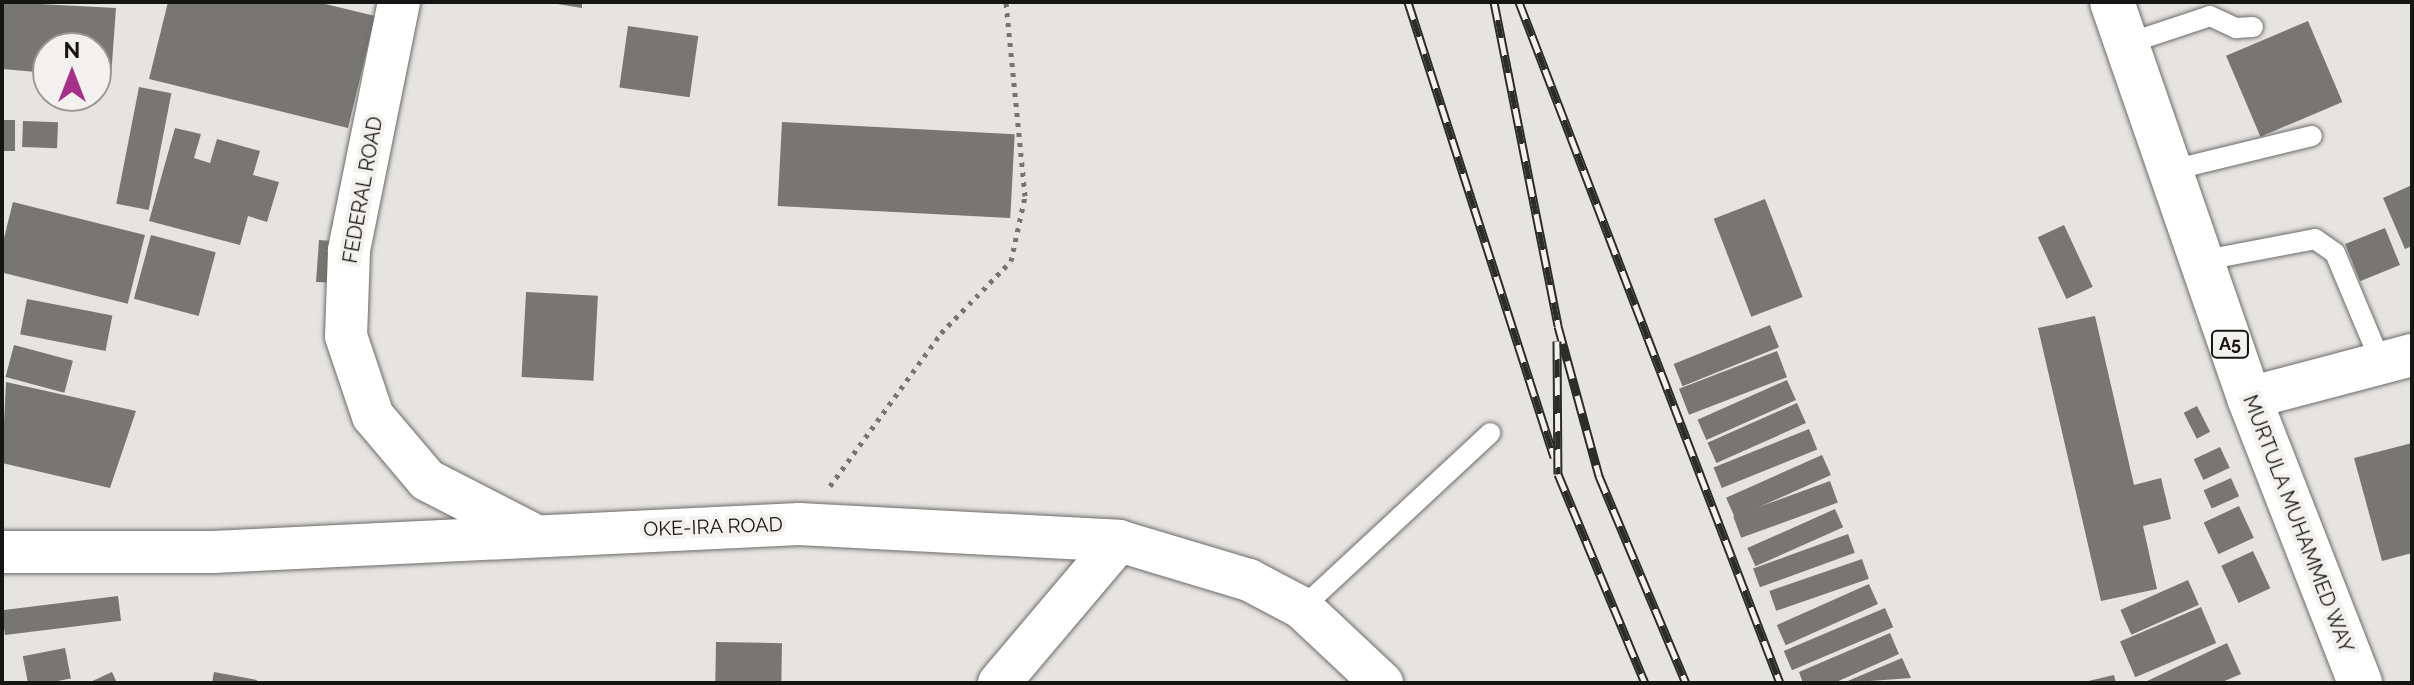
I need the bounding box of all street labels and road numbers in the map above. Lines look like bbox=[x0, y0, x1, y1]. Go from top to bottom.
street label: FEDERAL ROAD bbox=[338, 114, 388, 266]
road number: A5 bbox=[2210, 330, 2250, 358]
street label: MURTULA MUHAMMED WAY bbox=[2237, 391, 2359, 657]
street label: OKE-IRA ROAD bbox=[642, 513, 784, 541]

